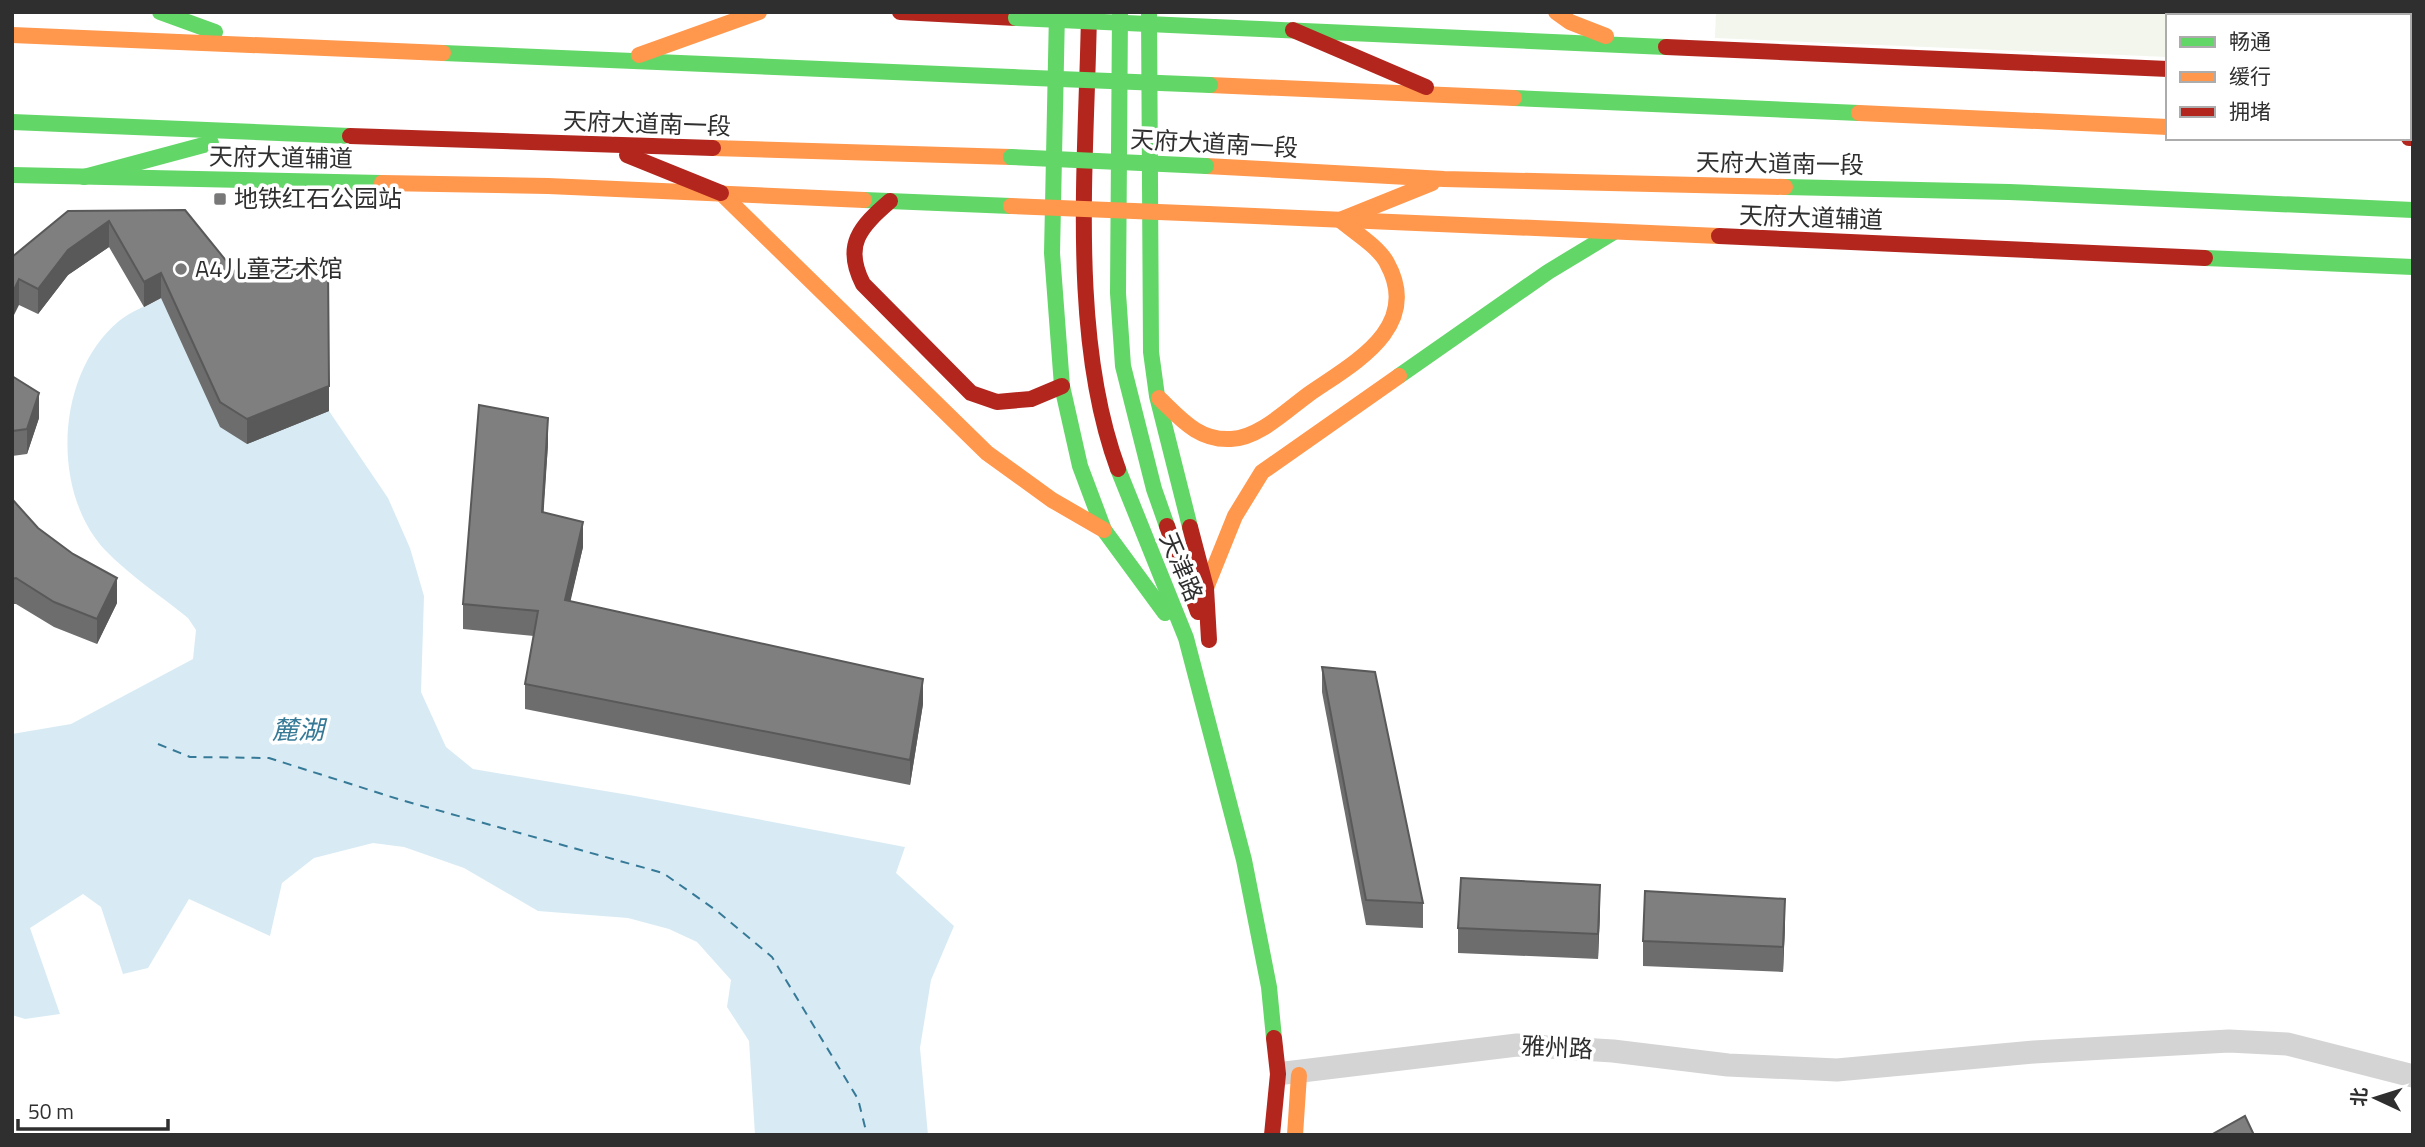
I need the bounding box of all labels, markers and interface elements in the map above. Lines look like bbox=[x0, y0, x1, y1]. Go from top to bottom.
legend bbox=[2166, 14, 2411, 140]
text: 畅通 bbox=[2229, 25, 2271, 57]
text: 缓行 bbox=[2229, 60, 2271, 92]
text: 拥堵 bbox=[2229, 95, 2271, 127]
street label: 天府大道南一段 bbox=[562, 102, 732, 144]
street label: 天府大道南一段 bbox=[1129, 121, 1299, 165]
street label: 天府大道辅道 bbox=[209, 138, 353, 176]
street label: 天府大道南一段 bbox=[1696, 144, 1864, 182]
place label: 地铁红石公园站 bbox=[234, 180, 402, 216]
marker: 地铁红石公园站 bbox=[212, 191, 228, 207]
street label: 天府大道辅道 bbox=[1738, 196, 1884, 238]
place label: A4儿童艺术馆 bbox=[195, 250, 343, 286]
marker: A4儿童艺术馆 bbox=[173, 261, 189, 277]
street label: 天津路 bbox=[1151, 526, 1213, 607]
water label: 麓湖 bbox=[272, 710, 328, 749]
street label: 雅州路 bbox=[1520, 1027, 1594, 1067]
north arrow bbox=[2341, 1063, 2411, 1133]
text: 北 bbox=[2343, 1086, 2374, 1107]
scale bar bbox=[18, 1088, 168, 1132]
text: 50 m bbox=[28, 1095, 74, 1127]

